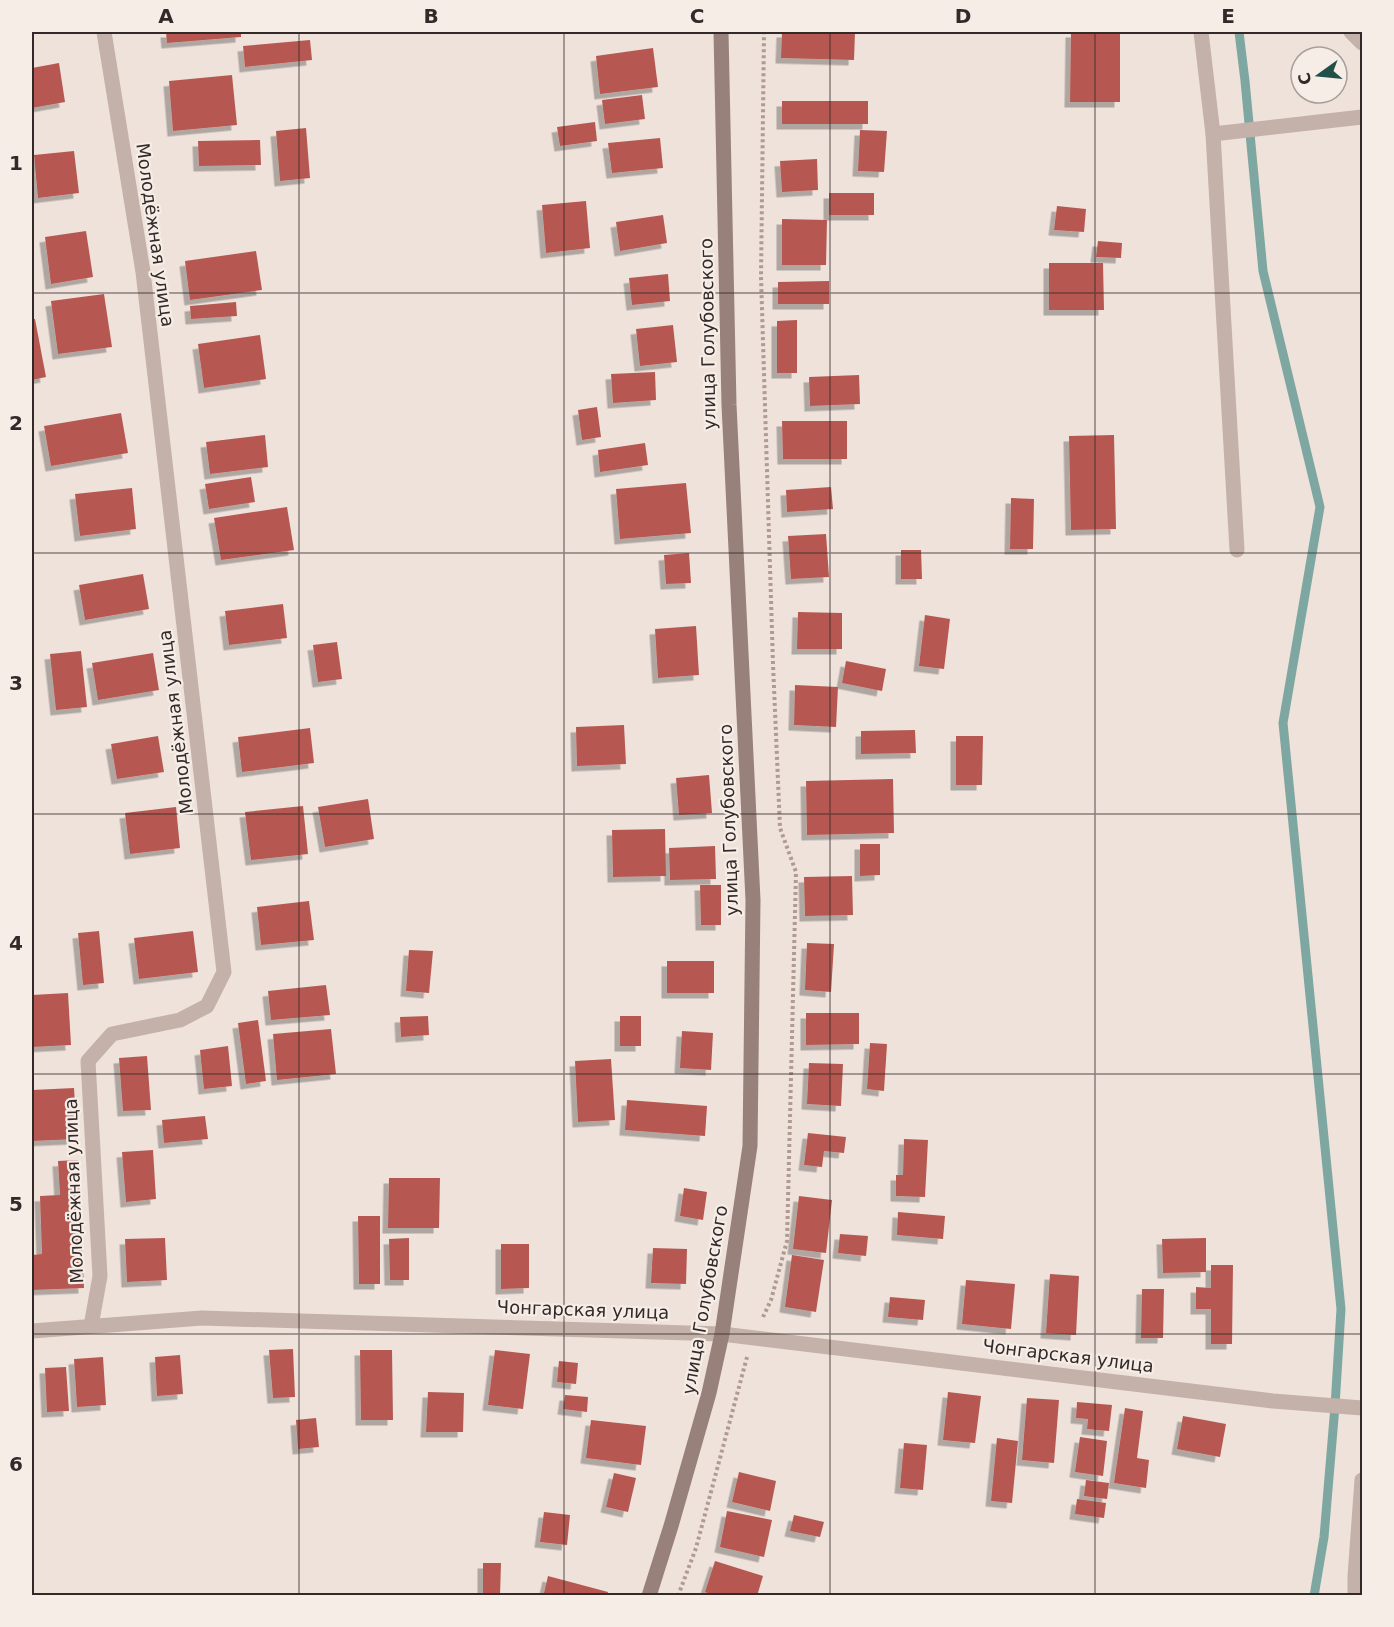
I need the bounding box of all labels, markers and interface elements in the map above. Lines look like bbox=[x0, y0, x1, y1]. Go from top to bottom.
text: A bbox=[158, 4, 174, 28]
text: B bbox=[423, 4, 439, 28]
text: C bbox=[690, 4, 704, 28]
text: D bbox=[955, 4, 971, 28]
text: E bbox=[1221, 4, 1235, 28]
north arrow bbox=[1289, 45, 1349, 105]
text: С bbox=[1294, 71, 1316, 87]
street label: Молодёжная улица bbox=[132, 142, 179, 328]
text: 1 bbox=[9, 151, 23, 175]
street label: улица Голубовского bbox=[695, 238, 720, 430]
text: 2 bbox=[9, 411, 23, 435]
street label: Молодёжная улица bbox=[154, 629, 197, 815]
text: 3 bbox=[9, 671, 23, 695]
street label: улица Голубовского bbox=[715, 724, 742, 916]
text: 4 bbox=[9, 931, 23, 955]
street label: Молодёжная улица bbox=[60, 1098, 87, 1284]
text: 5 bbox=[9, 1192, 23, 1216]
street label: улица Голубовского bbox=[677, 1204, 732, 1396]
street label: Чонгарская улица bbox=[496, 1296, 670, 1323]
street label: Чонгарская улица bbox=[981, 1335, 1155, 1376]
text: 6 bbox=[9, 1452, 23, 1476]

